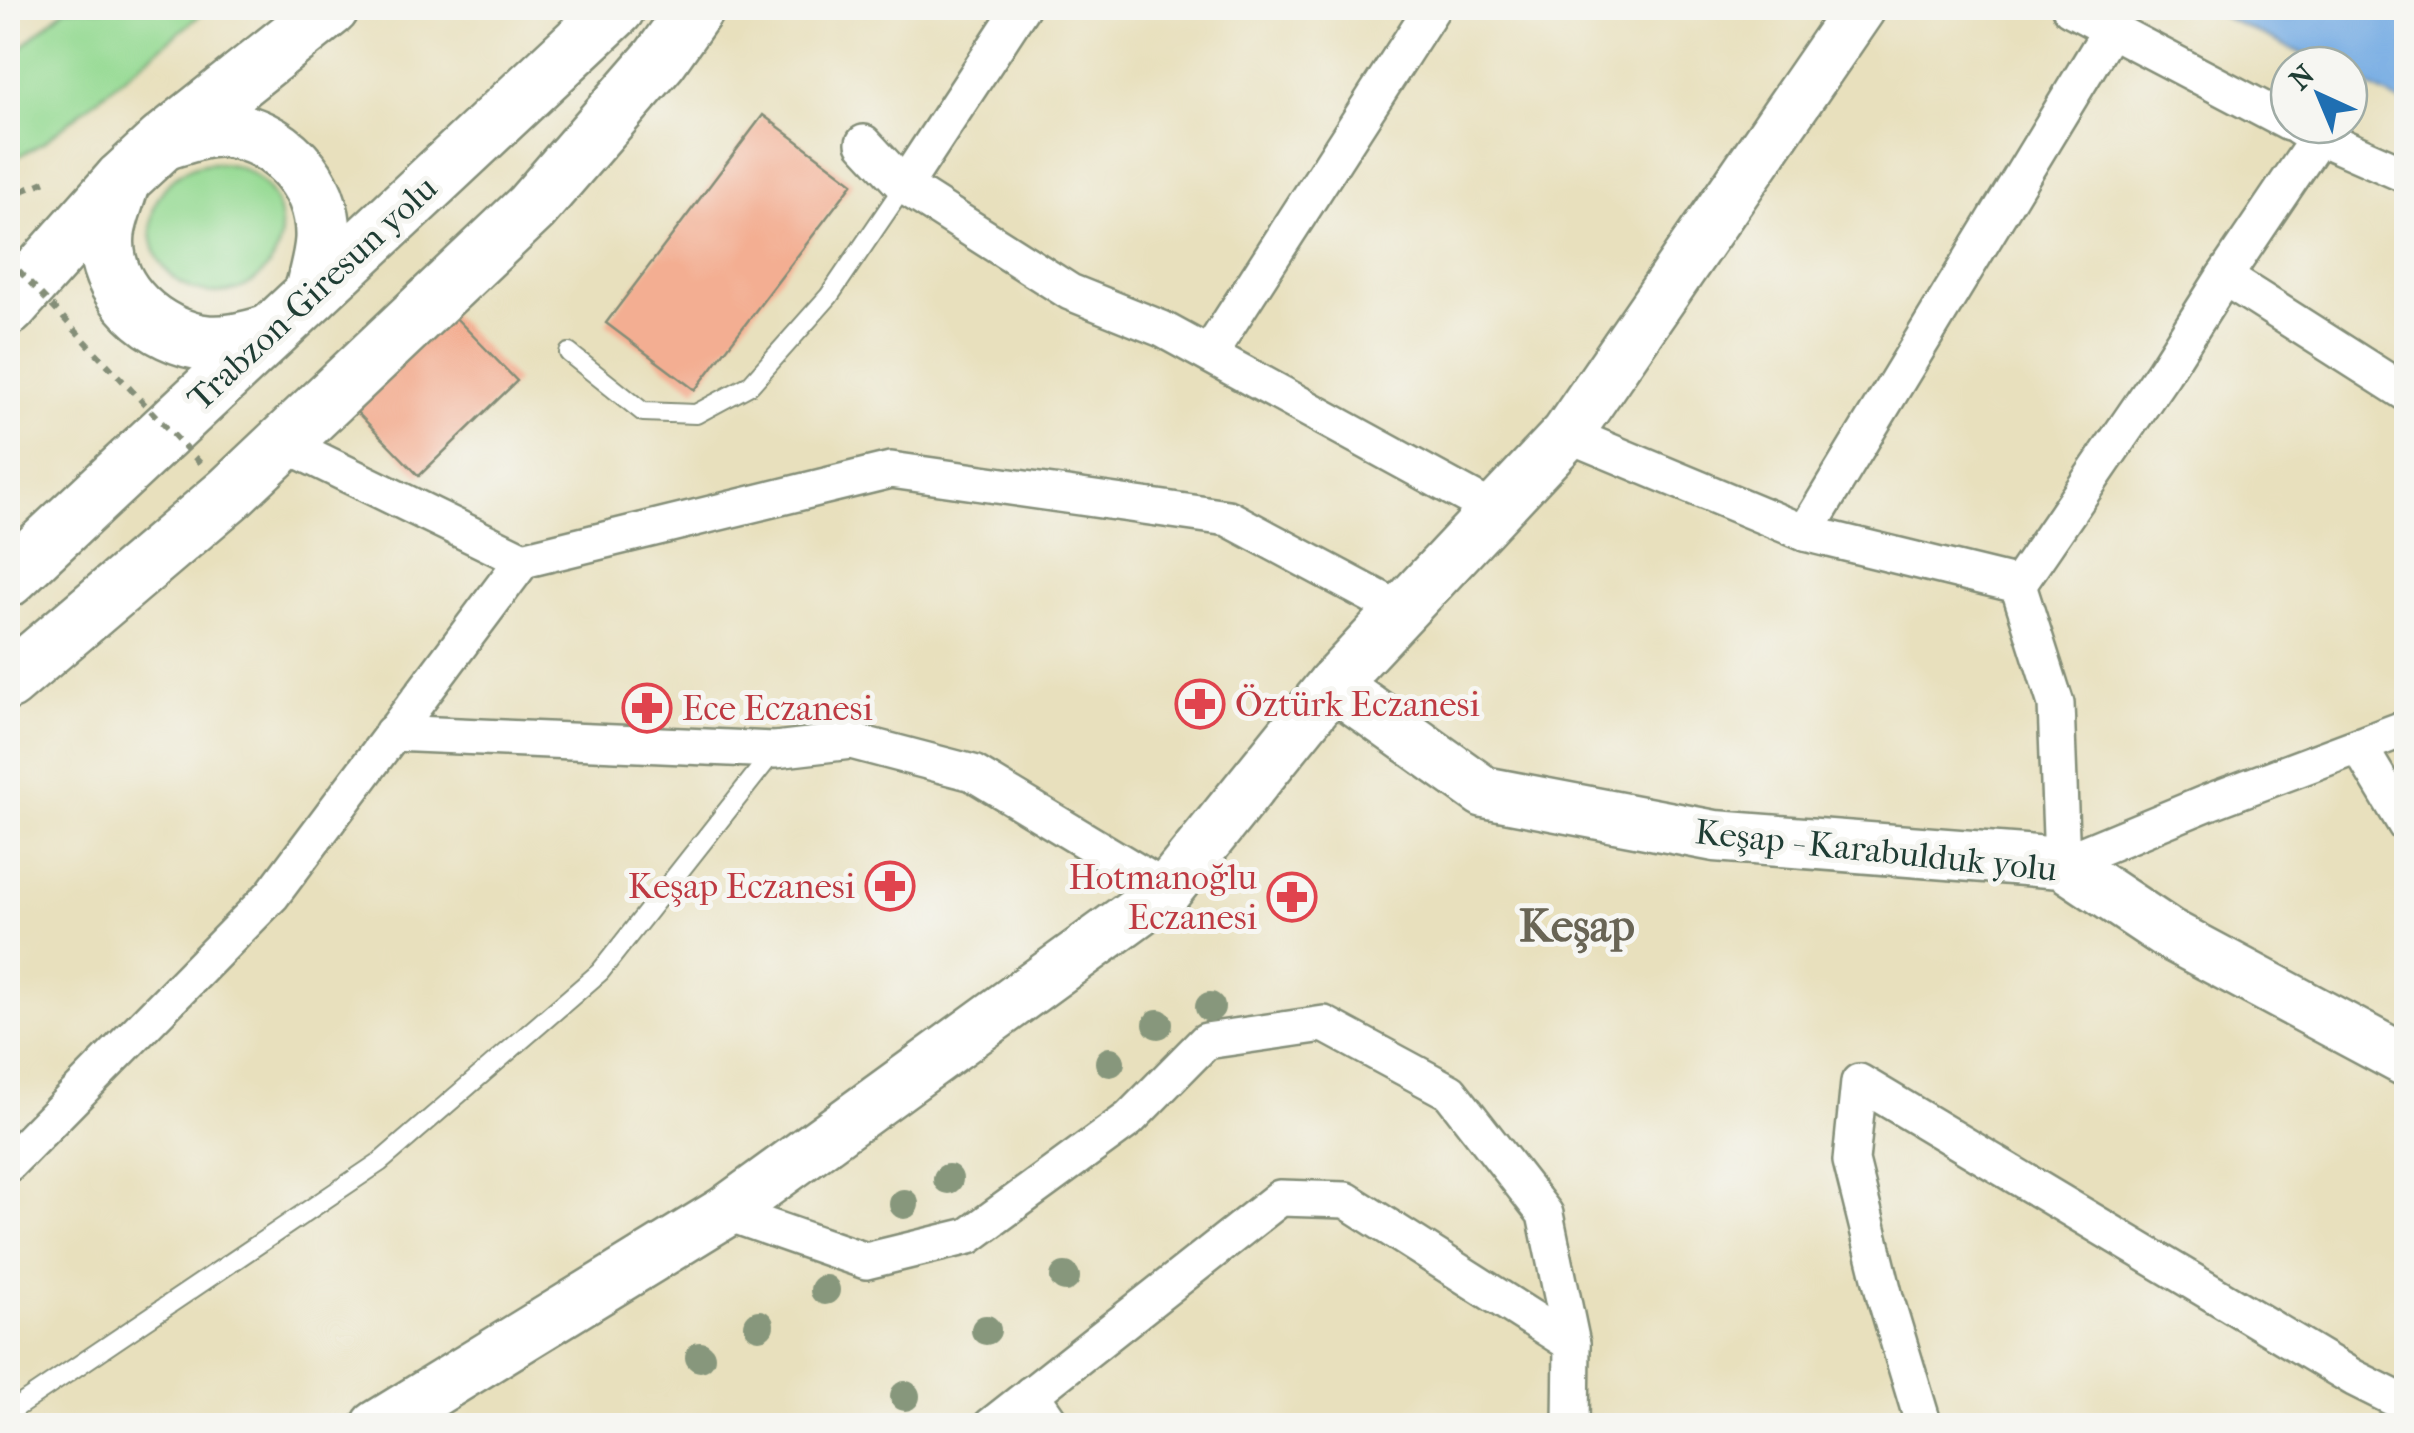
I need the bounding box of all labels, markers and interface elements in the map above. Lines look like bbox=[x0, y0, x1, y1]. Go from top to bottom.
north arrow bbox=[2269, 45, 2369, 145]
text: N bbox=[2283, 58, 2322, 97]
street label: Trabzon-Giresun yolu bbox=[179, 167, 445, 419]
pharmacy icon: Öztürk Eczanesi bbox=[1174, 678, 1226, 730]
pharmacy icon: Ece Eczanesi bbox=[621, 682, 673, 734]
place label: Öztürk Eczanesi bbox=[1235, 684, 1480, 725]
place label: Ece Eczanesi bbox=[682, 688, 873, 729]
street label: Keşap - Karabulduk yolu bbox=[1693, 811, 2059, 890]
place label: Hotmanoğlu Eczanesi bbox=[1069, 857, 1257, 938]
pharmacy icon: Keşap Eczanesi bbox=[864, 860, 916, 912]
place label: Keşap Eczanesi bbox=[628, 866, 855, 907]
pharmacy icon: Hotmanoğlu Eczanesi bbox=[1266, 871, 1318, 923]
district label: Keşap bbox=[1519, 900, 1635, 954]

